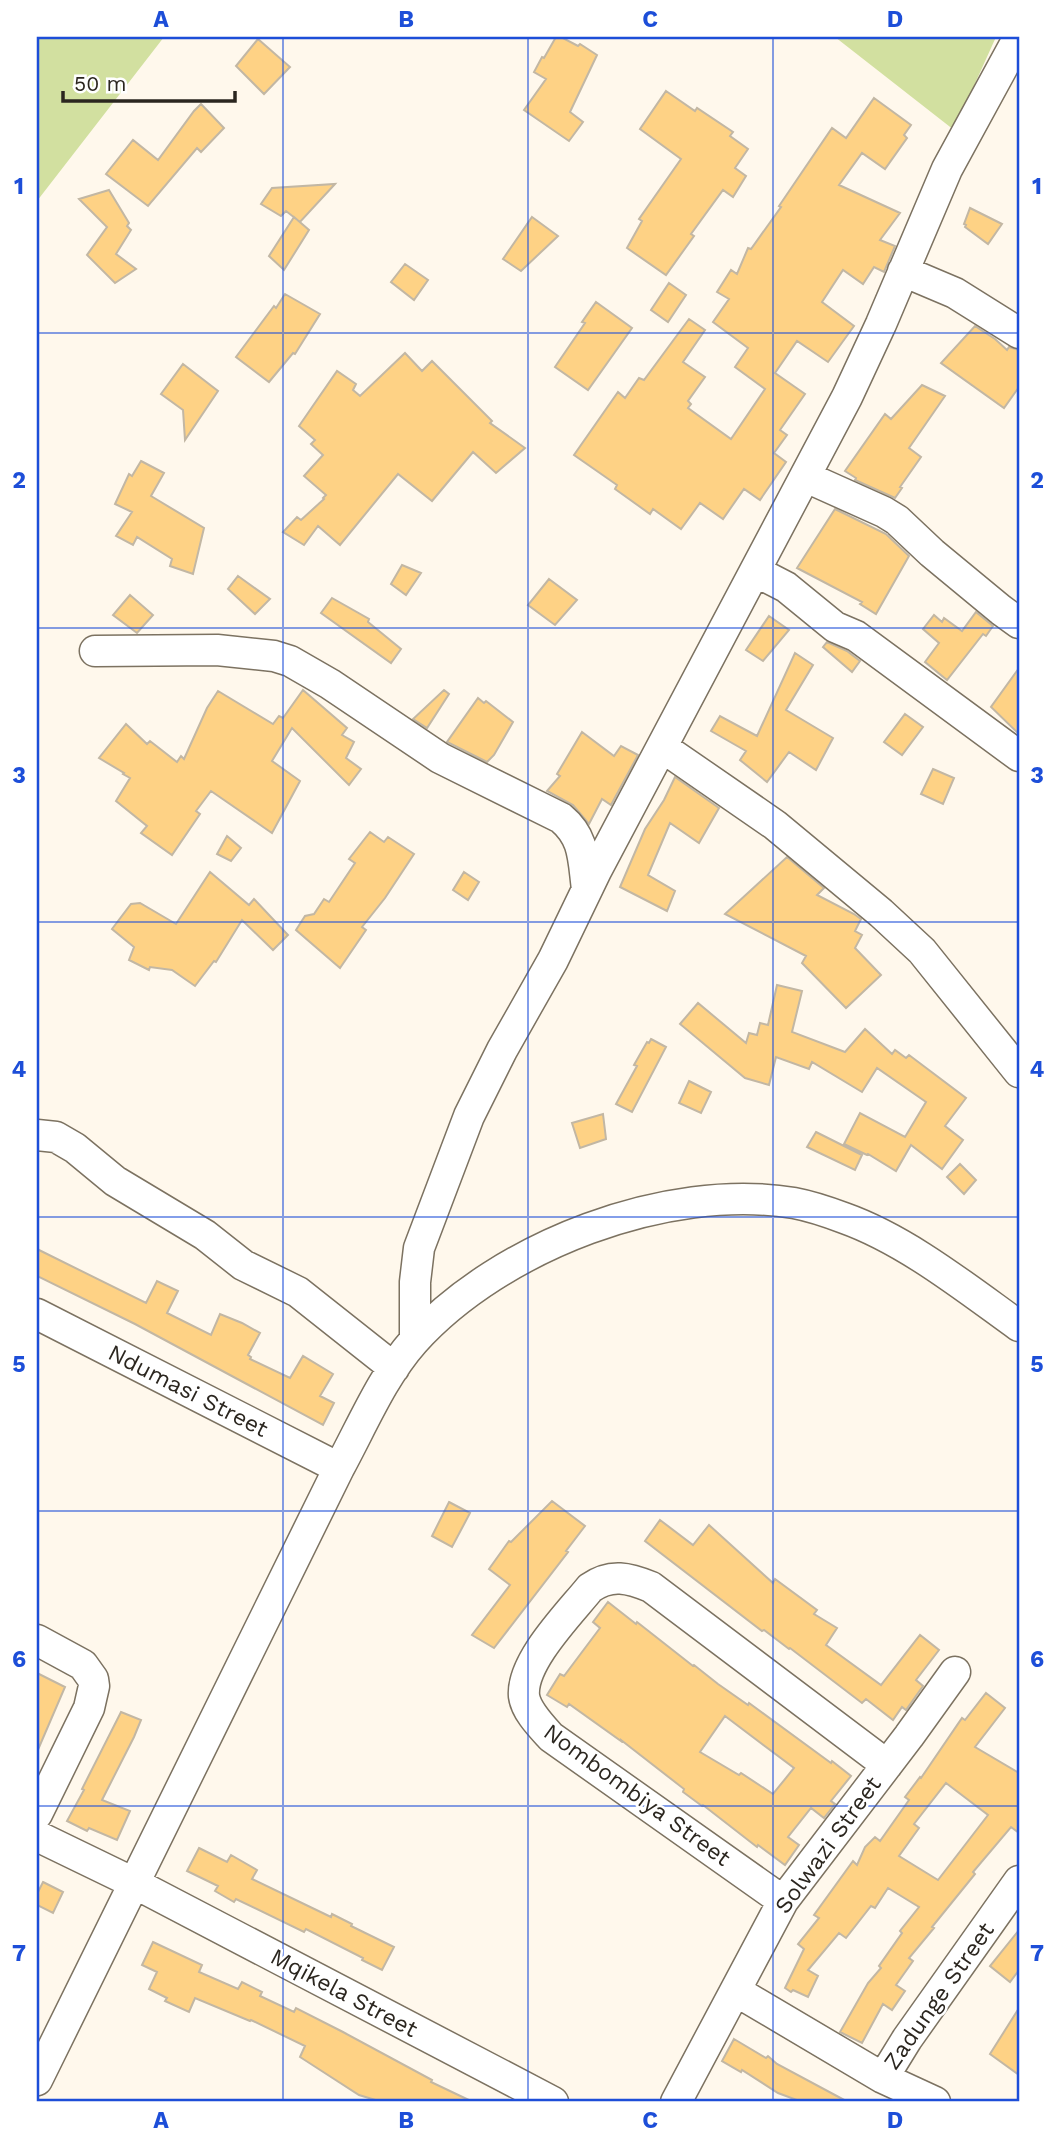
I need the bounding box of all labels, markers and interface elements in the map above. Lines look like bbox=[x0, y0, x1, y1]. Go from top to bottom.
text: A bbox=[153, 6, 169, 33]
text: B bbox=[398, 6, 414, 33]
text: C bbox=[642, 6, 658, 33]
text: D bbox=[887, 6, 903, 33]
scale bar bbox=[63, 60, 234, 104]
text: 50 m bbox=[74, 71, 126, 96]
text: 1 bbox=[14, 173, 24, 200]
text: 1 bbox=[1032, 173, 1042, 200]
text: 2 bbox=[12, 467, 26, 494]
text: 2 bbox=[1030, 467, 1044, 494]
text: 3 bbox=[12, 762, 26, 789]
text: 3 bbox=[1030, 762, 1044, 789]
text: 4 bbox=[12, 1056, 27, 1083]
text: 4 bbox=[1030, 1056, 1045, 1083]
street label: Ndumasi Street bbox=[104, 1339, 273, 1443]
text: 5 bbox=[12, 1351, 26, 1378]
text: 5 bbox=[1030, 1351, 1044, 1378]
text: 6 bbox=[12, 1646, 26, 1673]
text: 6 bbox=[1030, 1646, 1044, 1673]
street label: Nombombiya Street bbox=[538, 1718, 736, 1872]
street label: Solwazi Street bbox=[769, 1771, 887, 1919]
street label: Zadunge Street bbox=[878, 1917, 1000, 2075]
text: 7 bbox=[12, 1940, 26, 1967]
text: 7 bbox=[1030, 1940, 1044, 1967]
street label: Mqikela Street bbox=[266, 1943, 422, 2043]
text: A bbox=[153, 2107, 169, 2134]
text: B bbox=[398, 2107, 414, 2134]
text: C bbox=[642, 2107, 658, 2134]
text: D bbox=[887, 2107, 903, 2134]

